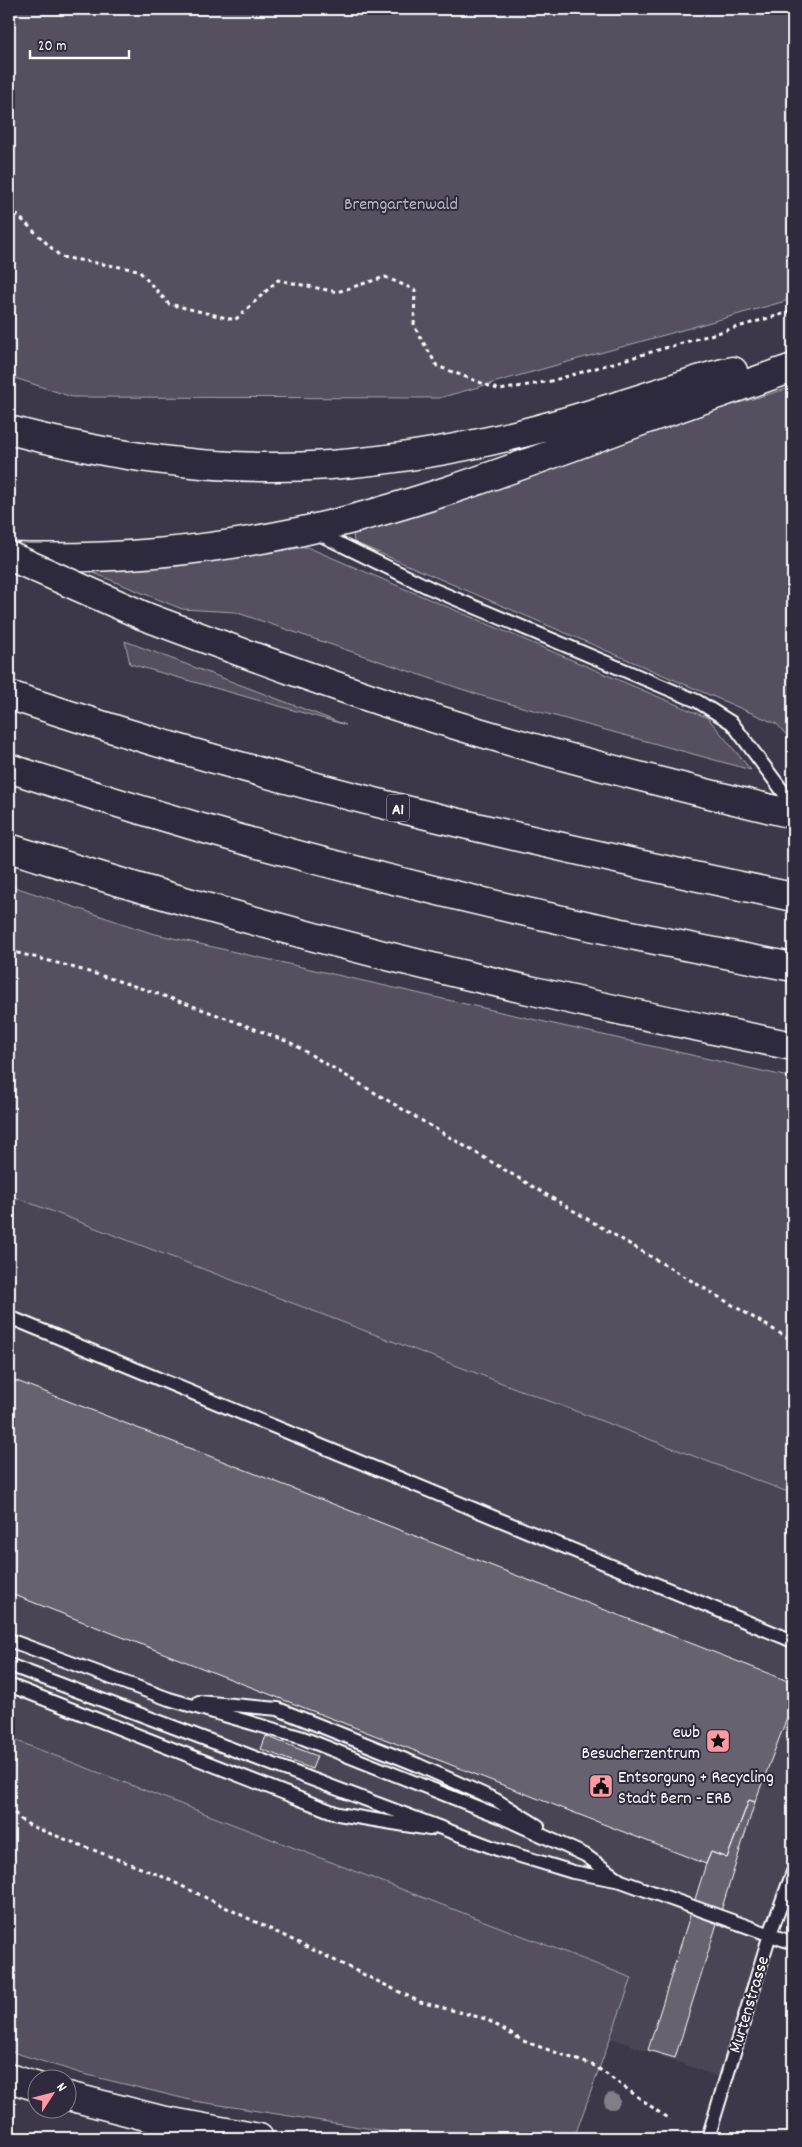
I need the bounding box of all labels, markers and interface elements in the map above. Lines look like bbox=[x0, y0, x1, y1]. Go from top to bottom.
scale bar bbox=[30, 28, 129, 60]
text: 20 m bbox=[38, 36, 66, 58]
park label: Bremgartenwald bbox=[344, 193, 458, 218]
road number: A1 bbox=[387, 794, 409, 821]
place label: ewb Besucherzentrum bbox=[582, 1721, 700, 1767]
place icon: ewb Besucherzentrum bbox=[705, 1728, 731, 1754]
place label: Entsorgung + Recycling Stadt Bern - ERB bbox=[618, 1766, 774, 1812]
public building icon: Entsorgung + Recycling Stadt Bern - ERB bbox=[588, 1773, 614, 1799]
street label: Murtenstrasse bbox=[724, 1953, 777, 2056]
north arrow bbox=[28, 2070, 78, 2120]
text: N bbox=[51, 2079, 71, 2096]

